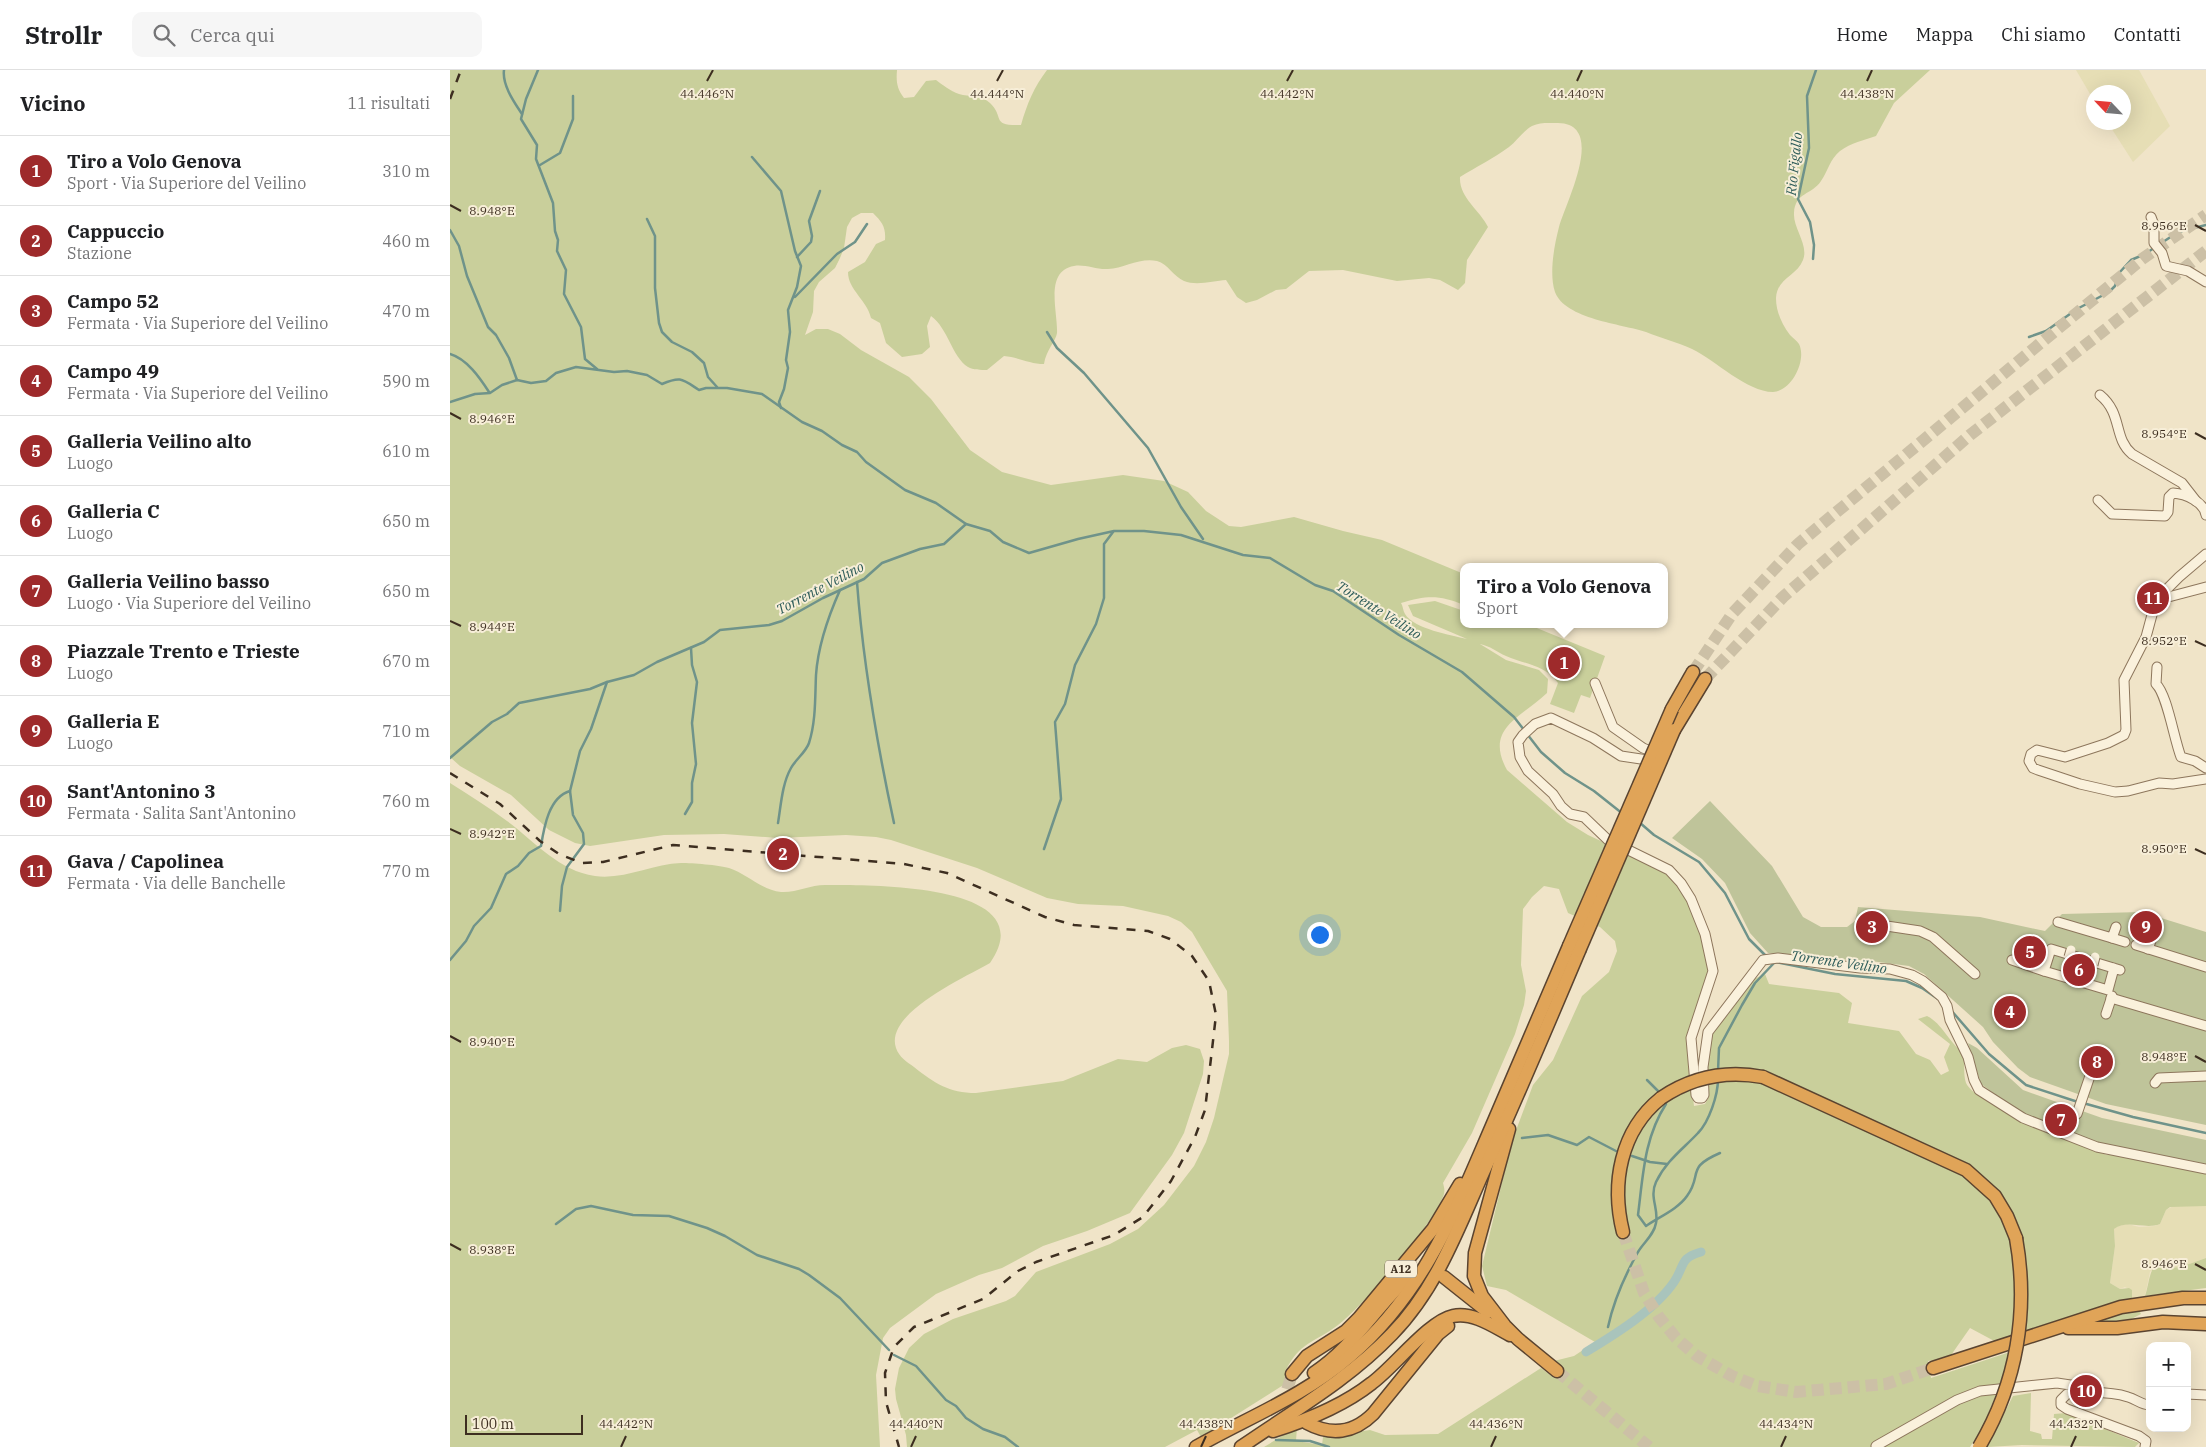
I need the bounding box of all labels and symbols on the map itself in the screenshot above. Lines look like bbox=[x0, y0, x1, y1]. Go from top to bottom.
north arrow bbox=[2086, 85, 2131, 130]
text: 44.446°N bbox=[680, 86, 734, 101]
text: 44.444°N bbox=[970, 86, 1024, 101]
text: 44.442°N bbox=[1260, 86, 1314, 101]
text: 44.440°N bbox=[1550, 86, 1604, 101]
text: 44.438°N bbox=[1840, 86, 1894, 101]
water label: Rio Figallo bbox=[1782, 131, 1806, 198]
text: 8.948°E bbox=[469, 203, 515, 218]
text: 8.956°E bbox=[2141, 218, 2187, 233]
text: 8.946°E bbox=[469, 411, 515, 426]
text: 8.954°E bbox=[2141, 426, 2187, 441]
water label: Torrente Veilino bbox=[773, 557, 867, 619]
water label: Torrente Veilino bbox=[1333, 577, 1425, 643]
pin: 11 bbox=[2137, 579, 2169, 617]
text: 8.944°E bbox=[469, 619, 515, 634]
text: 8.952°E bbox=[2141, 633, 2187, 648]
pin: 1 bbox=[1548, 644, 1580, 682]
text: 8.942°E bbox=[469, 826, 515, 841]
pin: 2 bbox=[767, 835, 799, 873]
text: 8.950°E bbox=[2141, 841, 2187, 856]
pin: 3 bbox=[1856, 908, 1888, 946]
pin: 9 bbox=[2130, 908, 2162, 946]
your location bbox=[1307, 922, 1333, 948]
pin: 5 bbox=[2014, 933, 2046, 971]
water label: Torrente Veilino bbox=[1790, 946, 1888, 978]
pin: 6 bbox=[2063, 951, 2095, 989]
pin: 4 bbox=[1994, 993, 2026, 1031]
text: 8.940°E bbox=[469, 1034, 515, 1049]
pin: 8 bbox=[2081, 1043, 2113, 1081]
text: 8.948°E bbox=[2141, 1049, 2187, 1064]
pin: 7 bbox=[2045, 1101, 2077, 1139]
text: 8.938°E bbox=[469, 1242, 515, 1257]
text: 8.946°E bbox=[2141, 1256, 2187, 1271]
road number: A12 bbox=[1385, 1260, 1417, 1278]
pin: 10 bbox=[2070, 1372, 2102, 1410]
scale bar bbox=[465, 1412, 582, 1435]
text: 44.442°N bbox=[599, 1416, 653, 1431]
text: 44.440°N bbox=[889, 1416, 943, 1431]
text: 44.438°N bbox=[1179, 1416, 1233, 1431]
text: 44.436°N bbox=[1469, 1416, 1523, 1431]
text: 44.434°N bbox=[1759, 1416, 1813, 1431]
text: 44.432°N bbox=[2049, 1416, 2103, 1431]

